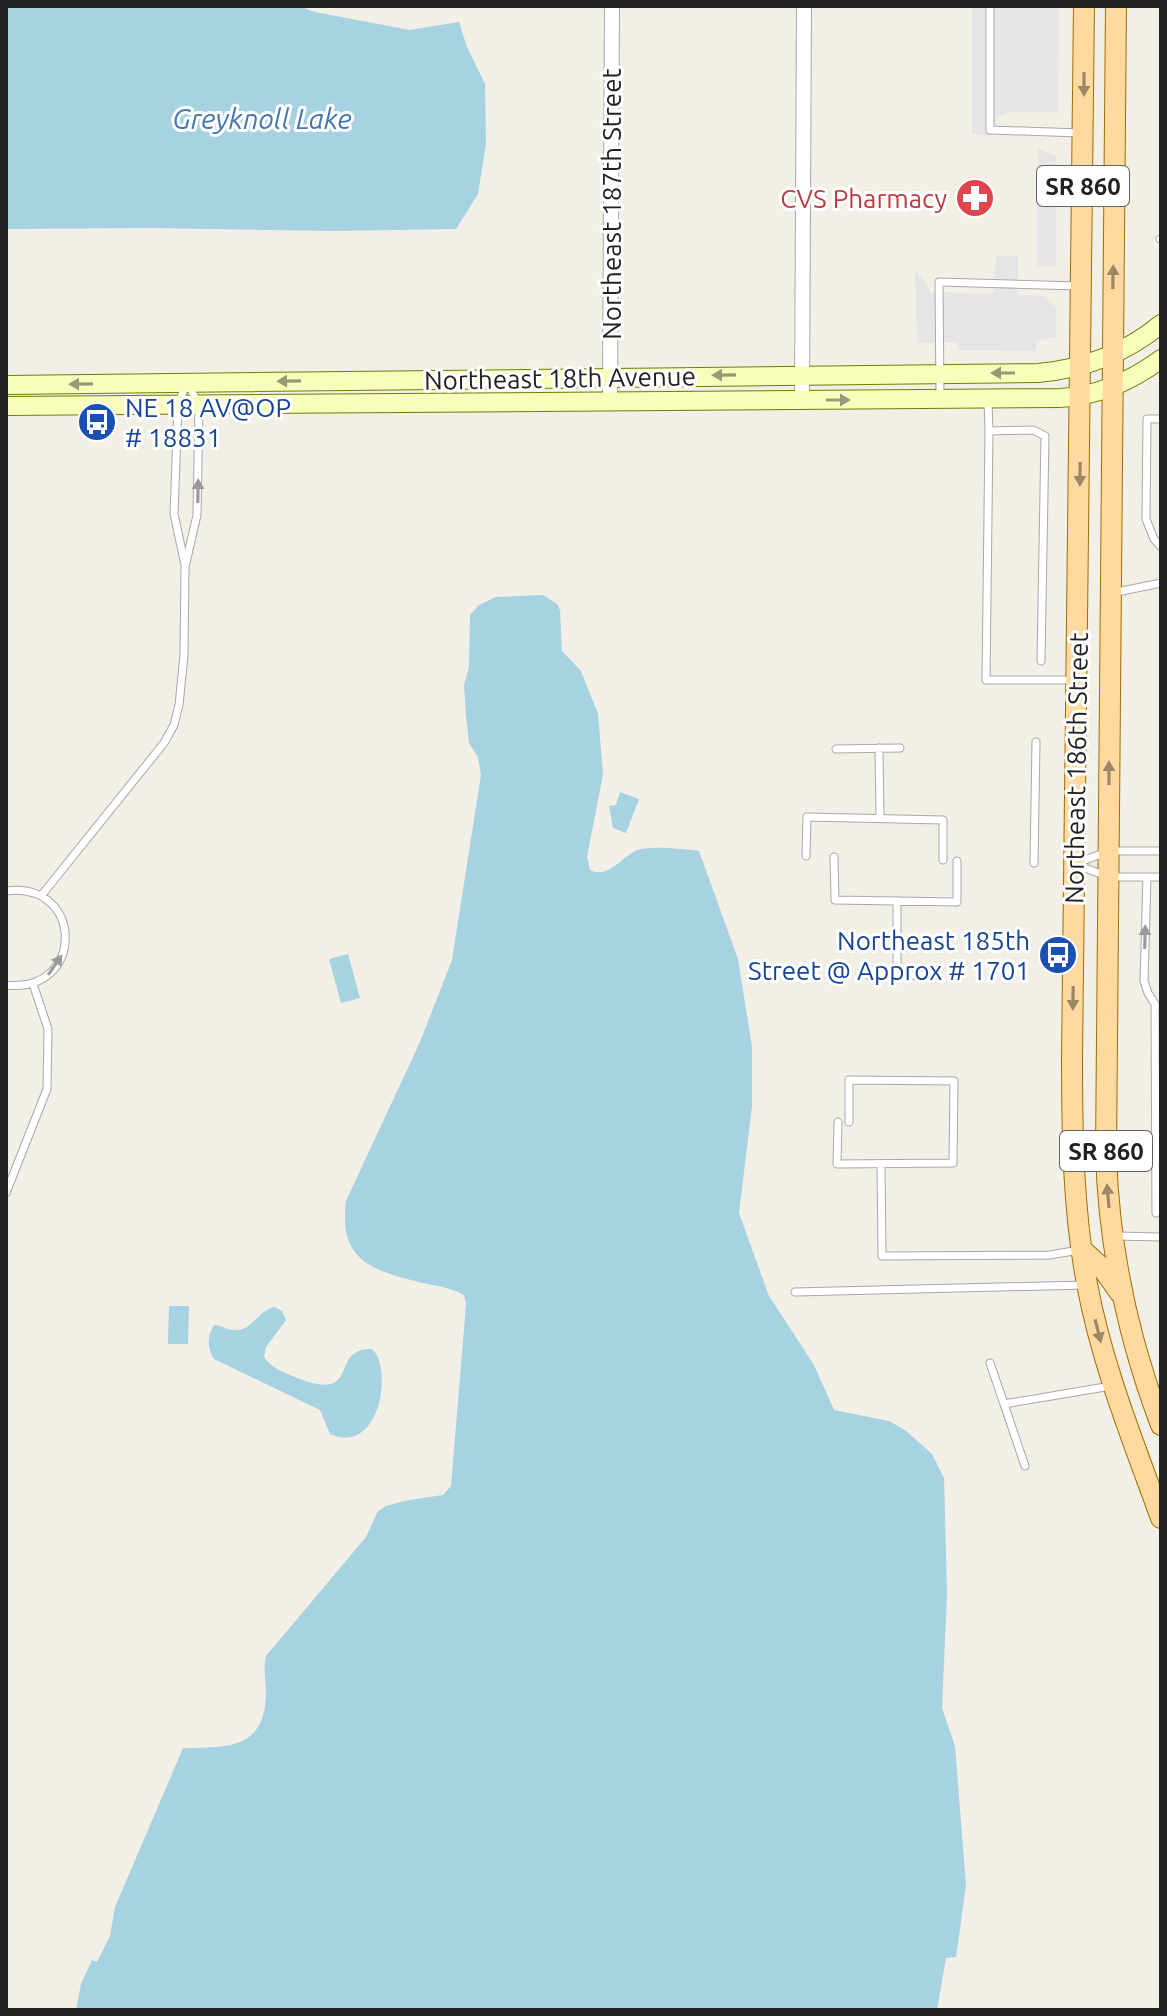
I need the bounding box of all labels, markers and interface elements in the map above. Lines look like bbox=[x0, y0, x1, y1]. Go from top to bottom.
street label: Northeast 187th Street bbox=[597, 68, 626, 340]
one-way arrow bbox=[1078, 72, 1090, 97]
water label: Greyknoll Lake bbox=[172, 103, 352, 134]
road number: SR 860 bbox=[1037, 166, 1129, 206]
pharmacy icon: CVS Pharmacy bbox=[954, 177, 996, 219]
place label: CVS Pharmacy bbox=[780, 184, 947, 213]
one-way arrow bbox=[1107, 264, 1119, 289]
street label: Northeast 18th Avenue bbox=[424, 361, 696, 395]
one-way arrow bbox=[990, 367, 1015, 379]
one-way arrow bbox=[711, 369, 736, 382]
one-way arrow bbox=[276, 375, 301, 387]
one-way arrow bbox=[68, 378, 93, 390]
place label: NE 18 AV@OP # 18831 bbox=[125, 393, 291, 452]
one-way arrow bbox=[826, 394, 851, 406]
bus stop icon: NE 18 AV@OP # 18831 bbox=[76, 401, 118, 443]
one-way arrow bbox=[1074, 462, 1086, 487]
one-way arrow bbox=[192, 478, 204, 503]
street label: Northeast 186th Street bbox=[1059, 632, 1093, 904]
one-way arrow bbox=[1103, 760, 1116, 785]
one-way arrow bbox=[1139, 924, 1152, 949]
place label: Northeast 185th Street @ Approx # 1701 bbox=[748, 926, 1030, 985]
bus stop icon: Northeast 185th Street @ Approx # 1701 bbox=[1037, 934, 1079, 976]
one-way arrow bbox=[47, 954, 63, 976]
one-way arrow bbox=[1067, 986, 1079, 1011]
road number: SR 860 bbox=[1060, 1131, 1152, 1171]
one-way arrow bbox=[1101, 1183, 1114, 1208]
one-way arrow bbox=[1092, 1318, 1104, 1343]

